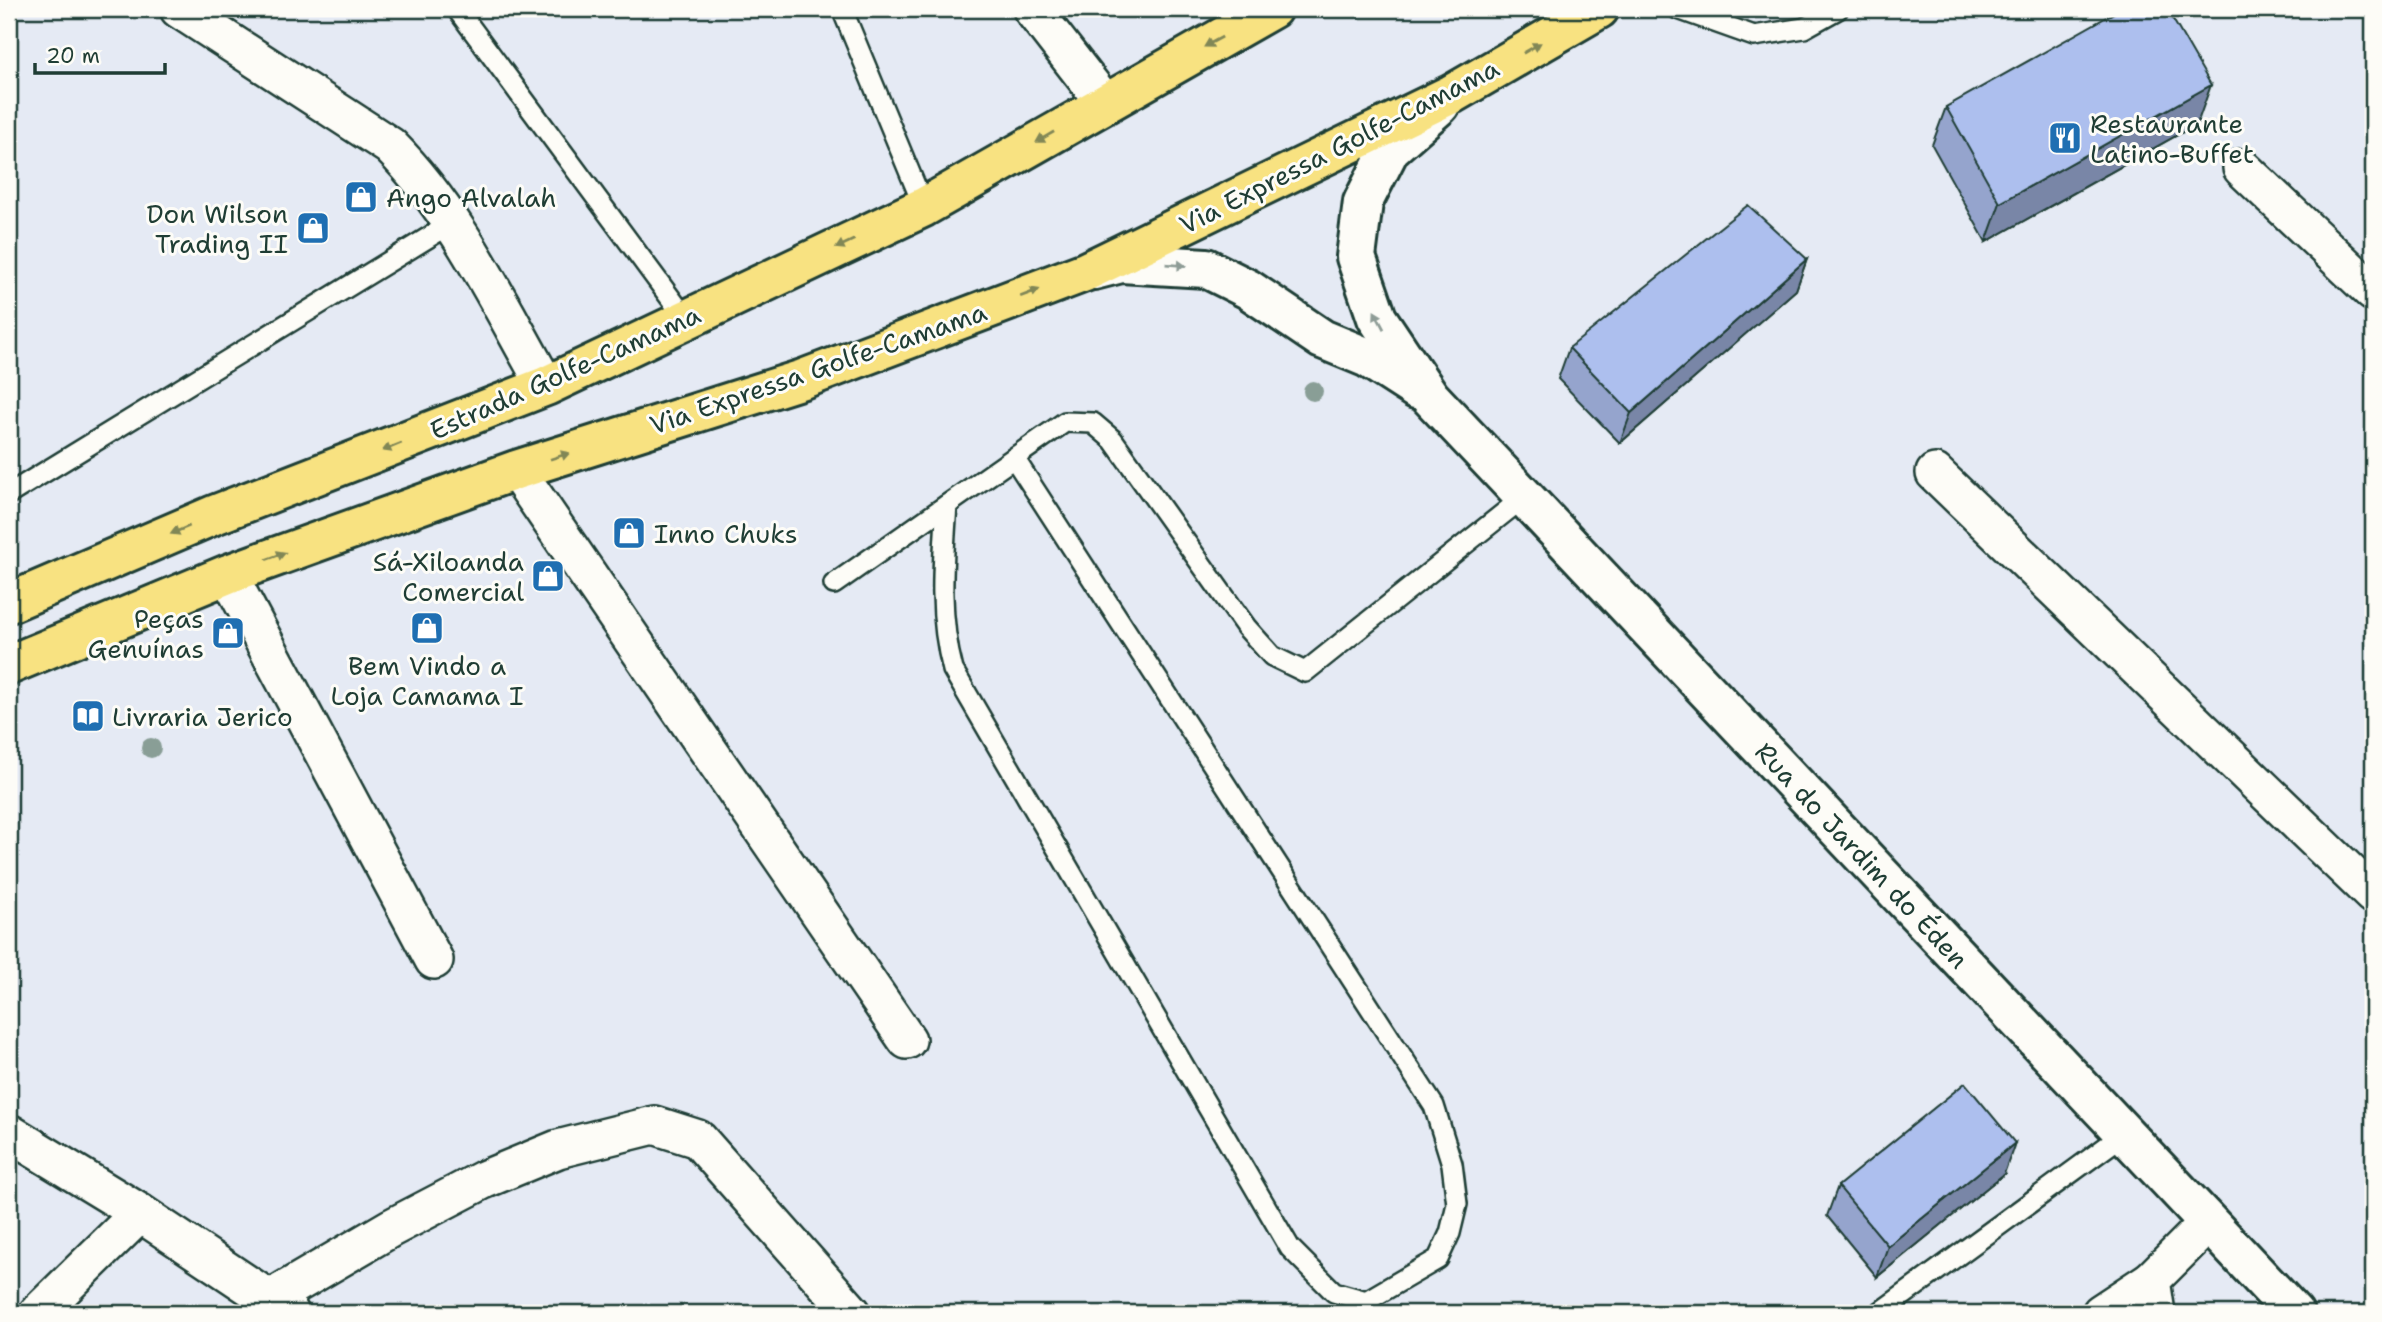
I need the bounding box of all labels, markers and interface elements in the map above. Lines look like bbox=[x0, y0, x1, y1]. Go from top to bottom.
scale bar bbox=[35, 32, 164, 76]
one-way arrow bbox=[1203, 36, 1222, 48]
one-way arrow bbox=[1523, 41, 1542, 54]
text: 20 m bbox=[46, 42, 100, 70]
street label: Via Expressa Golfe-Camama bbox=[1173, 50, 1505, 242]
place label: Restaurante Latino-Buffet bbox=[2090, 106, 2254, 171]
restaurant icon: Restaurante Latino-Buffet bbox=[2046, 119, 2084, 157]
one-way arrow bbox=[1036, 131, 1055, 143]
shop icon: Ango Alvalah bbox=[342, 178, 380, 216]
place label: Ango Alvalah bbox=[386, 180, 557, 215]
place label: Don Wilson Trading II bbox=[147, 196, 288, 261]
shop icon: Don Wilson Trading II bbox=[294, 209, 332, 247]
one-way arrow bbox=[835, 238, 855, 250]
one-way arrow bbox=[1165, 260, 1187, 271]
one-way arrow bbox=[1019, 288, 1040, 299]
street label: Via Expressa Golfe-Camama bbox=[645, 294, 991, 442]
street label: Estrada Golfe-Camama bbox=[424, 297, 706, 447]
one-way arrow bbox=[1374, 309, 1386, 329]
one-way arrow bbox=[381, 442, 402, 453]
one-way arrow bbox=[550, 450, 571, 461]
shop icon: Inno Chuks bbox=[610, 514, 648, 552]
place label: Inno Chuks bbox=[654, 516, 798, 551]
one-way arrow bbox=[169, 525, 190, 536]
place label: Sá-Xiloanda Comercial bbox=[373, 544, 524, 609]
one-way arrow bbox=[266, 551, 287, 562]
shop icon: Sá-Xiloanda Comercial bbox=[529, 557, 567, 595]
place label: Peças Genuínas bbox=[88, 601, 204, 666]
shop icon: Bem Vindo a Loja Camama I bbox=[408, 609, 446, 647]
shop icon: Peças Genuínas bbox=[209, 614, 247, 652]
place label: Bem Vindo a Loja Camama I bbox=[331, 648, 523, 713]
library icon: Livraria Jerico bbox=[69, 697, 107, 735]
place label: Livraria Jerico bbox=[112, 699, 293, 734]
street label: Rua do Jardim do Éden bbox=[1748, 734, 1976, 976]

